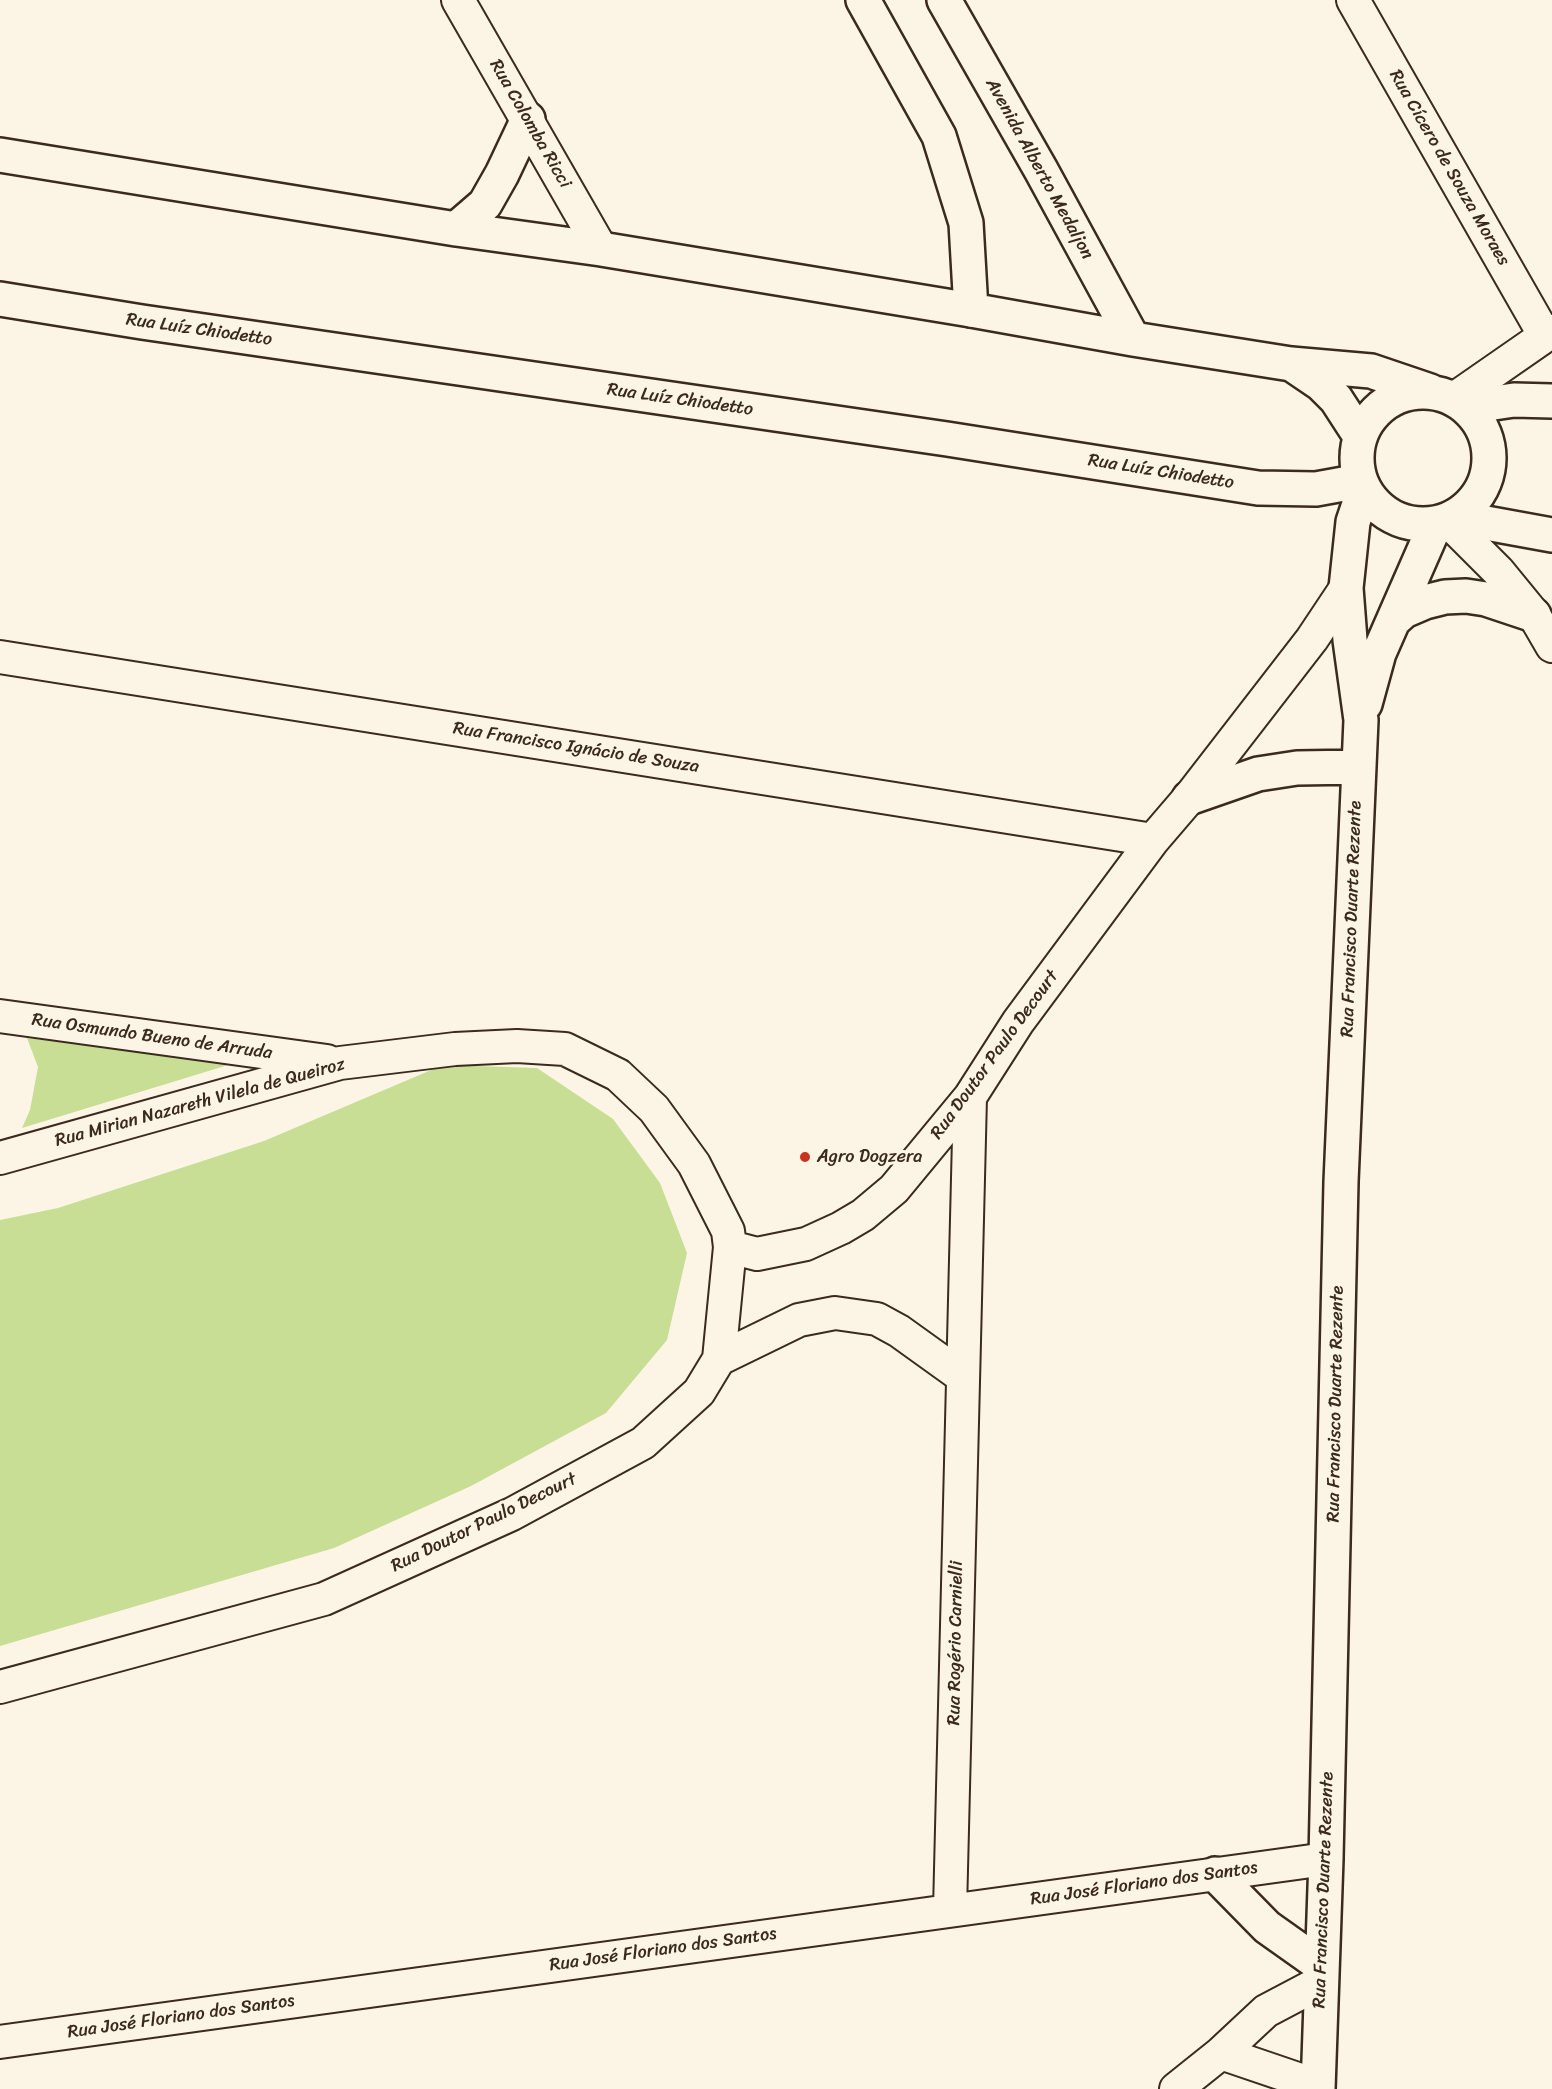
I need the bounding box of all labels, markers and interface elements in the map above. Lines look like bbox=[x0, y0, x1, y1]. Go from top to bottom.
street label: Rua Colomba Ricci bbox=[484, 56, 576, 192]
street label: Rua Cícero de Souza Moraes bbox=[1384, 66, 1514, 270]
street label: Avenida Alberto Medaljon bbox=[980, 75, 1098, 263]
street label: Rua Luíz Chiodetto bbox=[125, 309, 273, 351]
street label: Rua Luíz Chiodetto bbox=[606, 379, 754, 421]
street label: Rua Luíz Chiodetto bbox=[1087, 450, 1235, 494]
street label: Rua Francisco Ignácio de Souza bbox=[451, 718, 701, 778]
street label: Rua Francisco Duarte Rezente bbox=[1337, 800, 1367, 1038]
street label: Rua Doutor Paulo Decourt bbox=[926, 966, 1064, 1144]
street label: Rua Osmundo Bueno de Arruda bbox=[30, 1009, 274, 1065]
street label: Rua Mirian Nazareth Vilela de Queiroz bbox=[53, 1054, 347, 1152]
place label: Agro Dogzera bbox=[817, 1146, 922, 1168]
marker: Agro Dogzera bbox=[798, 1150, 812, 1164]
street label: Rua Francisco Duarte Rezente bbox=[1323, 1285, 1349, 1523]
street label: Rua Doutor Paulo Decourt bbox=[388, 1469, 580, 1577]
street label: Rua Rogério Carnielli bbox=[944, 1560, 968, 1726]
street label: Rua Francisco Duarte Rezente bbox=[1309, 1771, 1339, 2009]
street label: Rua José Floriano dos Santos bbox=[1029, 1857, 1259, 1911]
street label: Rua José Floriano dos Santos bbox=[548, 1923, 778, 1977]
street label: Rua José Floriano dos Santos bbox=[66, 1990, 296, 2044]

